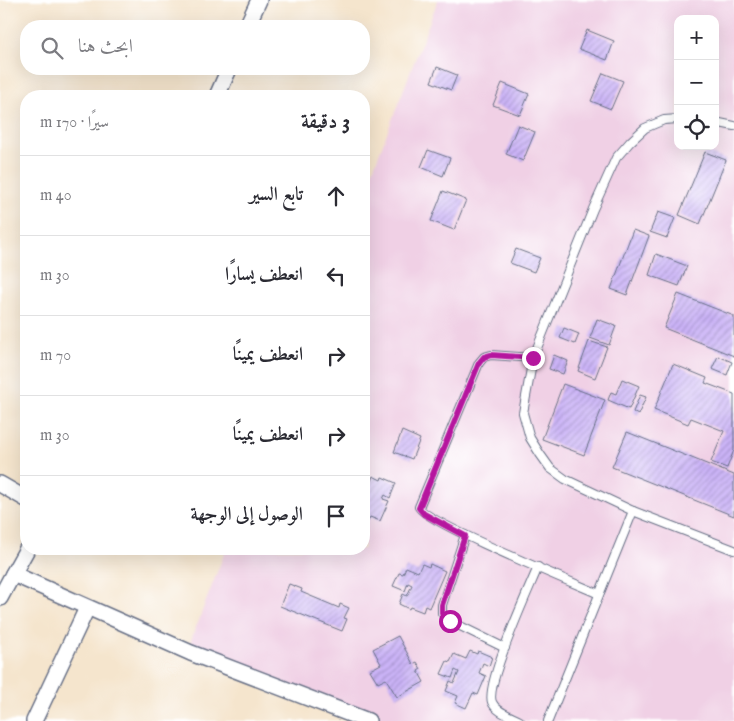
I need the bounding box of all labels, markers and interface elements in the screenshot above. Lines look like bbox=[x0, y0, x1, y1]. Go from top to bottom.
map controls bbox=[674, 15, 719, 150]
button: + bbox=[674, 15, 719, 60]
search box bbox=[20, 20, 370, 75]
icon: search bbox=[38, 34, 66, 62]
text: ابحث هنا bbox=[78, 35, 133, 59]
button: − bbox=[674, 60, 719, 105]
button: locate bbox=[674, 105, 719, 150]
text: 3 دقيقة bbox=[301, 109, 350, 136]
text: سيرًا · 170 m bbox=[40, 113, 109, 133]
icon: ahead bbox=[322, 182, 350, 210]
text: تابع السير bbox=[249, 183, 303, 207]
text: 40 m bbox=[40, 186, 72, 206]
icon: left bbox=[322, 262, 350, 290]
text: انعطف يسارًا bbox=[225, 263, 303, 287]
text: 30 m bbox=[40, 266, 70, 286]
icon: right bbox=[322, 342, 350, 370]
text: انعطف يمينًا bbox=[233, 343, 303, 367]
text: 70 m bbox=[40, 346, 71, 366]
route end bbox=[522, 347, 545, 370]
icon: right bbox=[322, 422, 350, 450]
text: انعطف يمينًا bbox=[233, 423, 303, 447]
text: 30 m bbox=[40, 426, 70, 446]
icon: arrive bbox=[322, 502, 350, 530]
text: الوصول إلى الوجهة bbox=[191, 503, 303, 527]
route start bbox=[439, 610, 462, 633]

